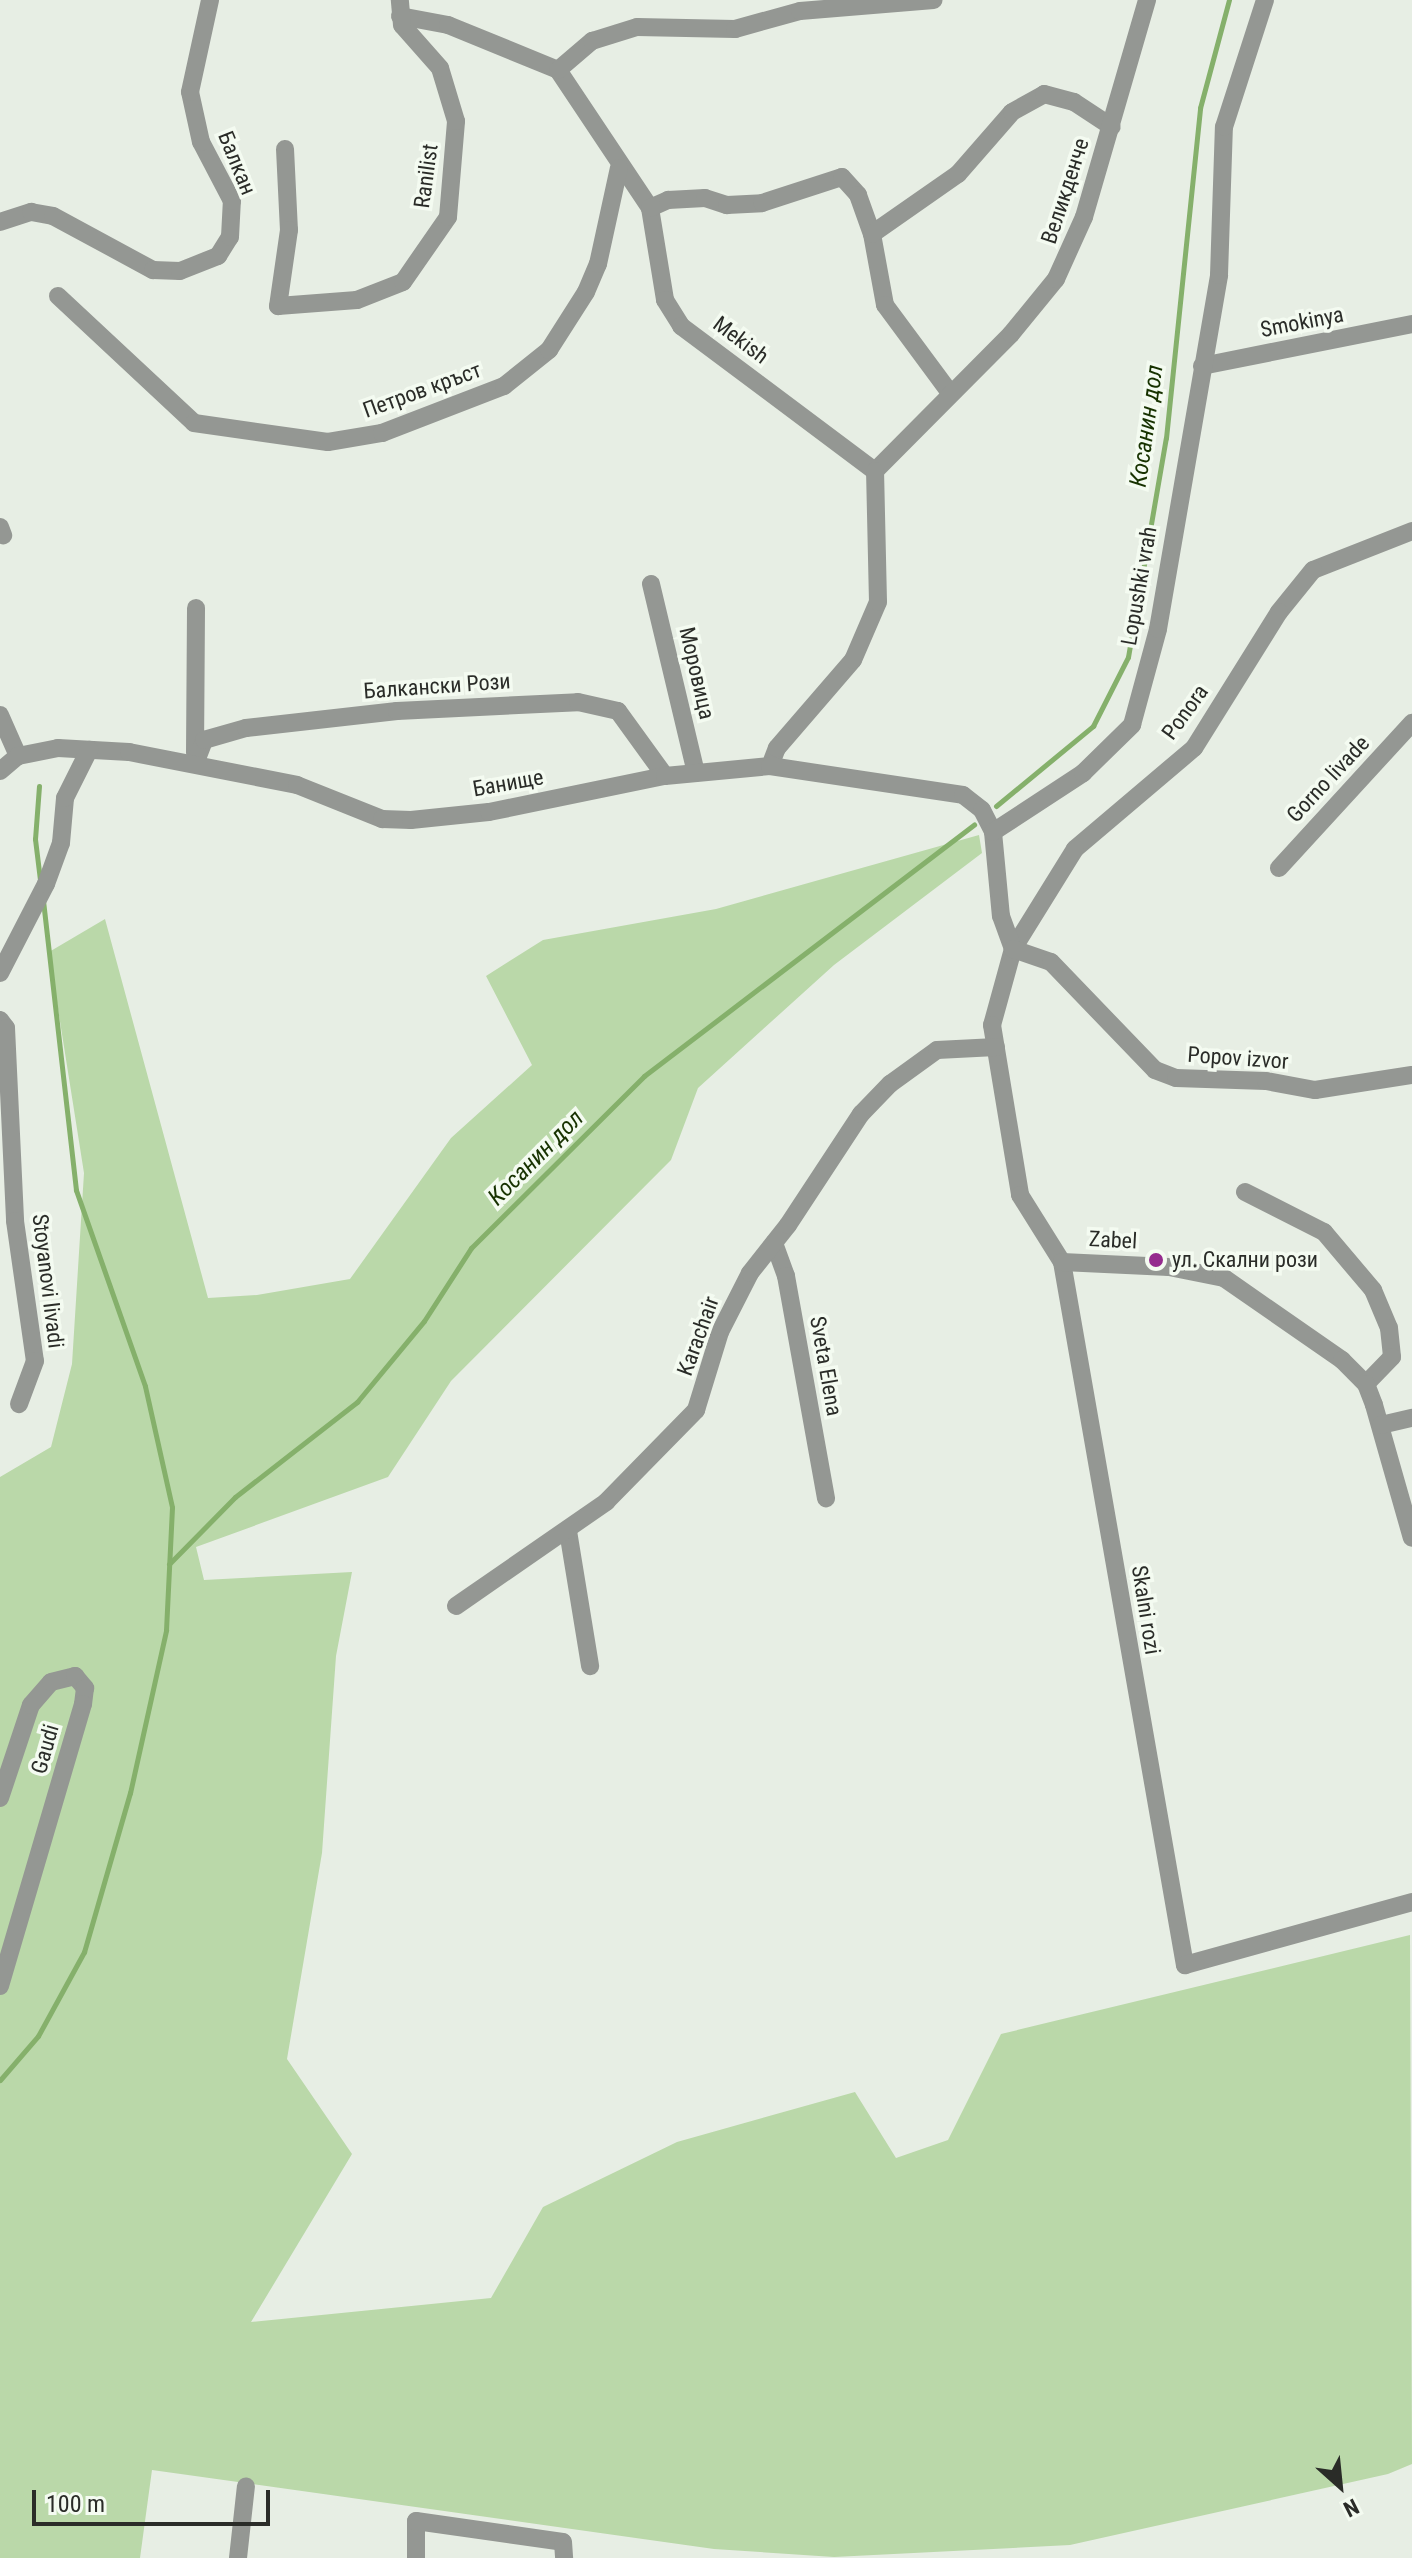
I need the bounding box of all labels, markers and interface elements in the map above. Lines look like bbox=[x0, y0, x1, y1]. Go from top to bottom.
street label: Балкан bbox=[212, 127, 262, 199]
street label: Великденче bbox=[1036, 135, 1094, 247]
street label: Ranilist bbox=[408, 142, 444, 210]
street label: Smokinya bbox=[1258, 301, 1346, 343]
street label: Mekish bbox=[708, 311, 774, 369]
street label: Петров кръст bbox=[359, 356, 485, 424]
water label: Косанин дол bbox=[1124, 363, 1170, 489]
street label: Lopushki vrah bbox=[1116, 524, 1162, 648]
street label: Моровица bbox=[674, 624, 720, 722]
street label: Балкански Рози bbox=[363, 668, 511, 704]
street label: Ponora bbox=[1156, 679, 1214, 745]
street label: Gorno livade bbox=[1281, 730, 1375, 828]
street label: Банище bbox=[471, 764, 545, 802]
street label: Popov izvor bbox=[1187, 1041, 1289, 1075]
water label: Косанин дол bbox=[482, 1104, 590, 1212]
street label: Stoyanovi livadi bbox=[27, 1212, 69, 1350]
street label: Zabel bbox=[1088, 1226, 1138, 1254]
place label: ул. Скални рози bbox=[1172, 1247, 1318, 1273]
marker: ул. Скални рози bbox=[1147, 1251, 1165, 1269]
street label: Karachair bbox=[672, 1293, 724, 1379]
street label: Sveta Elena bbox=[804, 1314, 848, 1418]
street label: Skalni rozi bbox=[1126, 1564, 1166, 1656]
street label: Gaudi bbox=[25, 1721, 65, 1777]
north arrow bbox=[1300, 2446, 1380, 2526]
scale bar bbox=[36, 2474, 274, 2524]
text: 100 m bbox=[46, 2490, 105, 2518]
text: N bbox=[1339, 2494, 1363, 2522]

